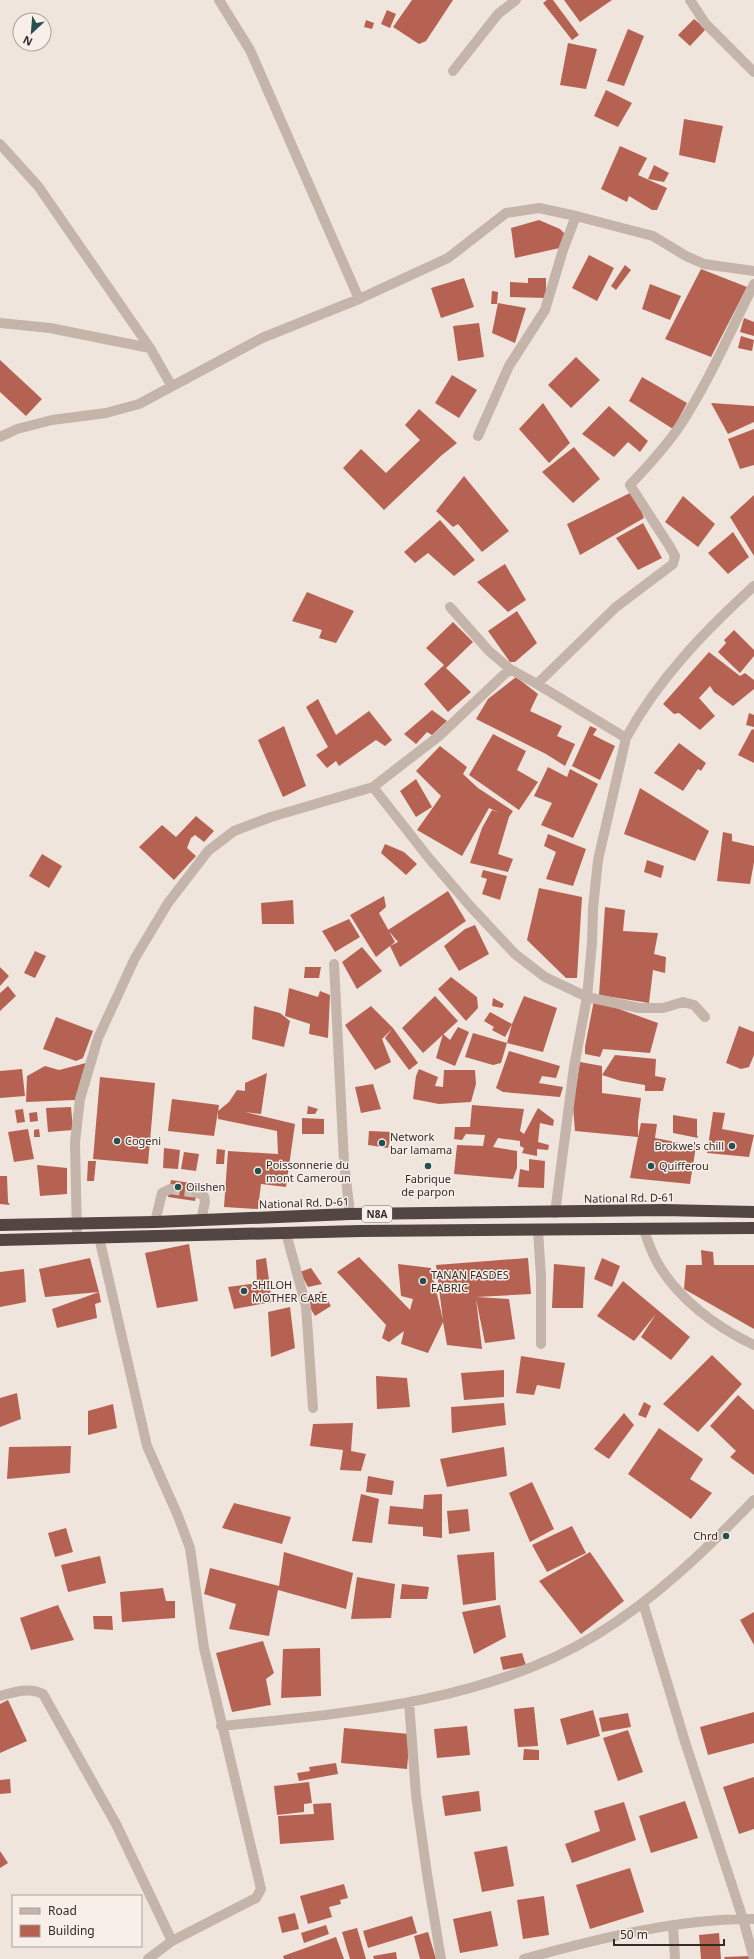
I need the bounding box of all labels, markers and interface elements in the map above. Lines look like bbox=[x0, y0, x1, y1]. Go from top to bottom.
north arrow bbox=[12, 12, 52, 52]
text: N bbox=[20, 33, 35, 50]
place label: Network bar lamama bbox=[390, 1129, 452, 1157]
place label: Cogeni bbox=[125, 1133, 161, 1148]
marker: Cogeni bbox=[112, 1136, 122, 1146]
marker: Network bar lamama bbox=[377, 1138, 387, 1148]
place label: Brokwe's chill bbox=[654, 1138, 724, 1153]
marker: Brokwe's chill bbox=[727, 1141, 737, 1151]
place label: Poissonnerie du mont Cameroun bbox=[266, 1157, 351, 1185]
place label: Quifferou bbox=[659, 1158, 709, 1173]
marker: Fabrique de parpon bbox=[423, 1161, 433, 1171]
marker: Quifferou bbox=[646, 1161, 656, 1171]
marker: Poissonnerie du mont Cameroun bbox=[253, 1166, 263, 1176]
place label: Fabrique de parpon bbox=[401, 1171, 455, 1199]
place label: Oilshen bbox=[186, 1179, 225, 1194]
marker: Oilshen bbox=[173, 1182, 183, 1192]
street label: National Rd. D-61 bbox=[584, 1189, 674, 1206]
street label: National Rd. D-61 bbox=[259, 1193, 349, 1212]
road number: N8A bbox=[362, 1206, 392, 1222]
place label: TANAN FASDES FABRIC bbox=[431, 1267, 509, 1295]
marker: TANAN FASDES FABRIC bbox=[418, 1276, 428, 1286]
place label: SHILOH MOTHER CARE bbox=[252, 1277, 327, 1305]
marker: SHILOH MOTHER CARE bbox=[239, 1286, 249, 1296]
place label: Chrd bbox=[693, 1528, 718, 1543]
marker: Chrd bbox=[721, 1531, 731, 1541]
legend bbox=[12, 1895, 142, 1947]
text: Road bbox=[48, 1902, 77, 1919]
scale bar bbox=[614, 1921, 724, 1947]
text: Building bbox=[48, 1922, 95, 1939]
text: 50 m bbox=[620, 1926, 648, 1943]

